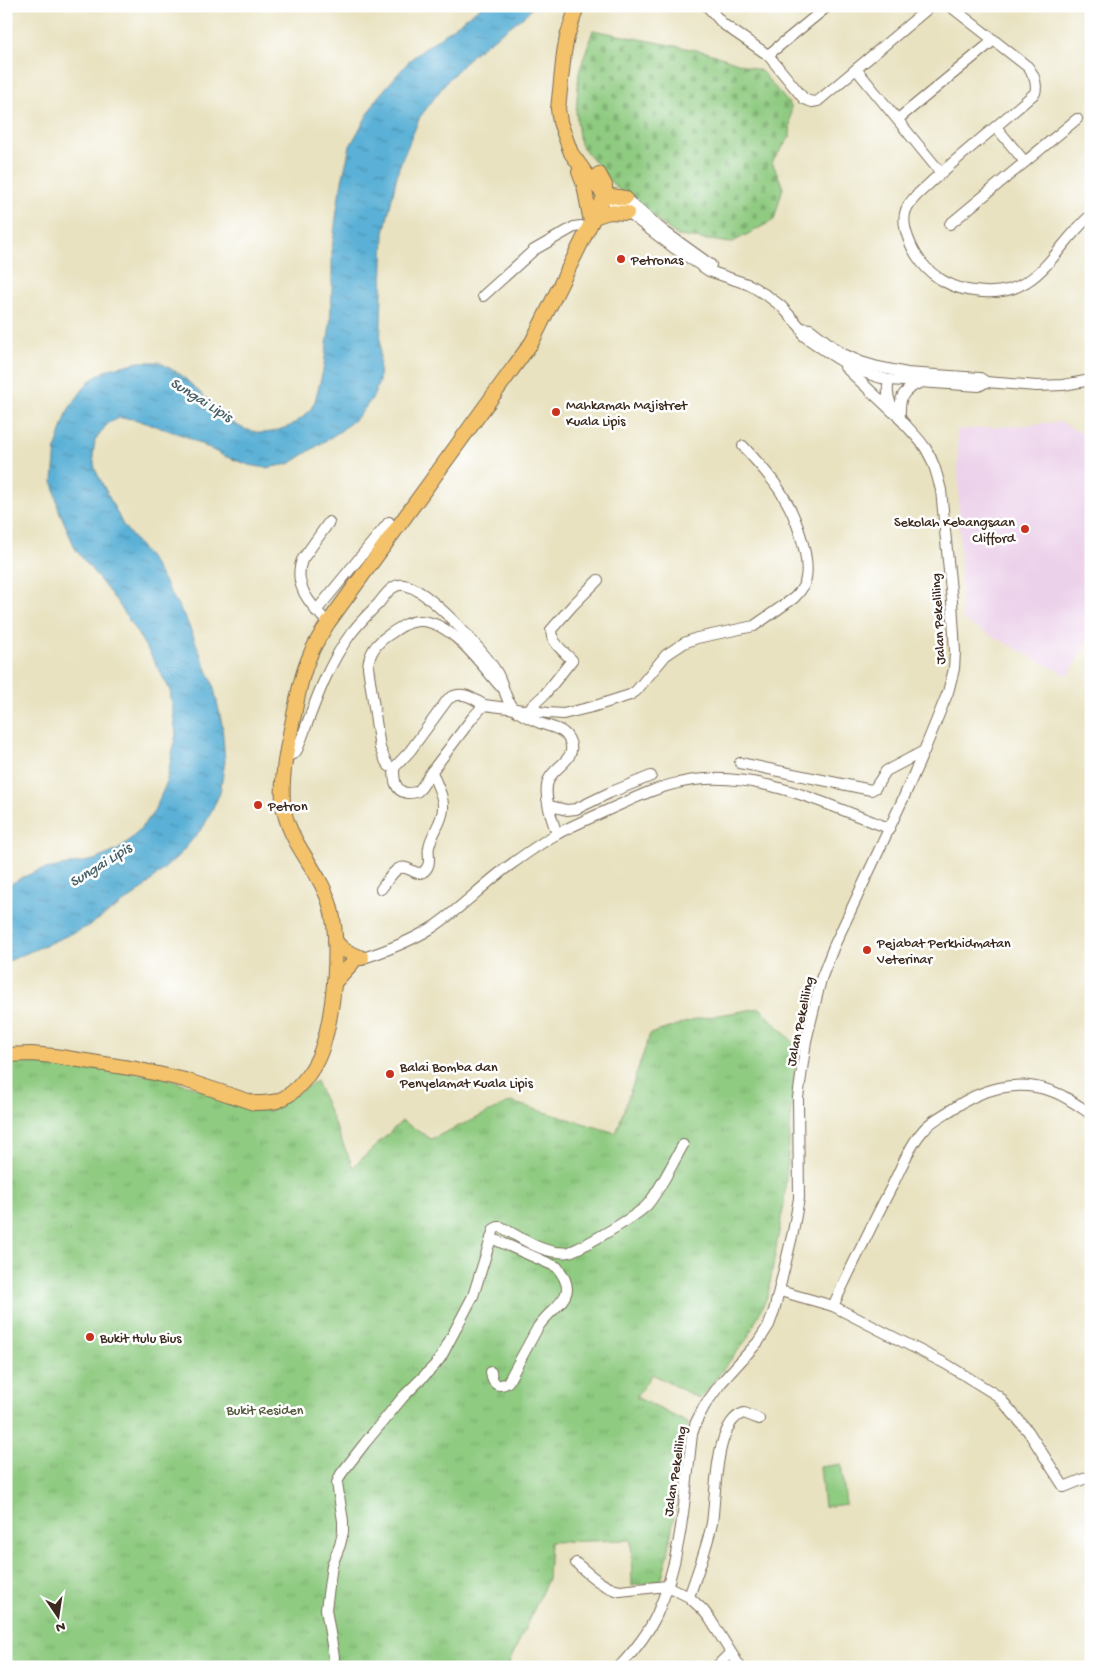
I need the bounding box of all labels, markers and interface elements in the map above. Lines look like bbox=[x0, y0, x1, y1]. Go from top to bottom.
marker: Petronas bbox=[615, 253, 627, 265]
place label: Petronas bbox=[630, 253, 684, 270]
water label: Sungai Lipis bbox=[167, 375, 237, 428]
place label: Mahkamah Majistret Kuala Lipis bbox=[566, 398, 688, 431]
marker: Mahkamah Majistret Kuala Lipis bbox=[550, 406, 562, 418]
place label: Sekolah Kebangsaan Clifford bbox=[894, 515, 1017, 548]
marker: Sekolah Kebangsaan Clifford bbox=[1019, 523, 1031, 535]
street label: Jalan Pekeliling bbox=[929, 573, 950, 665]
marker: Petron bbox=[252, 799, 264, 811]
place label: Petron bbox=[267, 799, 308, 816]
water label: Sungai Lipis bbox=[67, 839, 137, 892]
place label: Pejabat Perkhidmatan Veterinar bbox=[876, 936, 1011, 969]
marker: Pejabat Perkhidmatan Veterinar bbox=[861, 944, 873, 956]
street label: Jalan Pekeliling bbox=[784, 975, 819, 1068]
place label: Balai Bomba dan Penyelamat Kuala Lipis bbox=[399, 1060, 534, 1093]
marker: Balai Bomba dan Penyelamat Kuala Lipis bbox=[384, 1068, 396, 1080]
marker: Bukit Hulu Bius bbox=[84, 1331, 96, 1343]
place label: Bukit Hulu Bius bbox=[99, 1331, 182, 1348]
park label: Bukit Residen bbox=[226, 1403, 304, 1420]
street label: Jalan Pekeliling bbox=[661, 1425, 692, 1518]
north arrow bbox=[32, 1590, 82, 1640]
text: N bbox=[54, 1617, 67, 1636]

